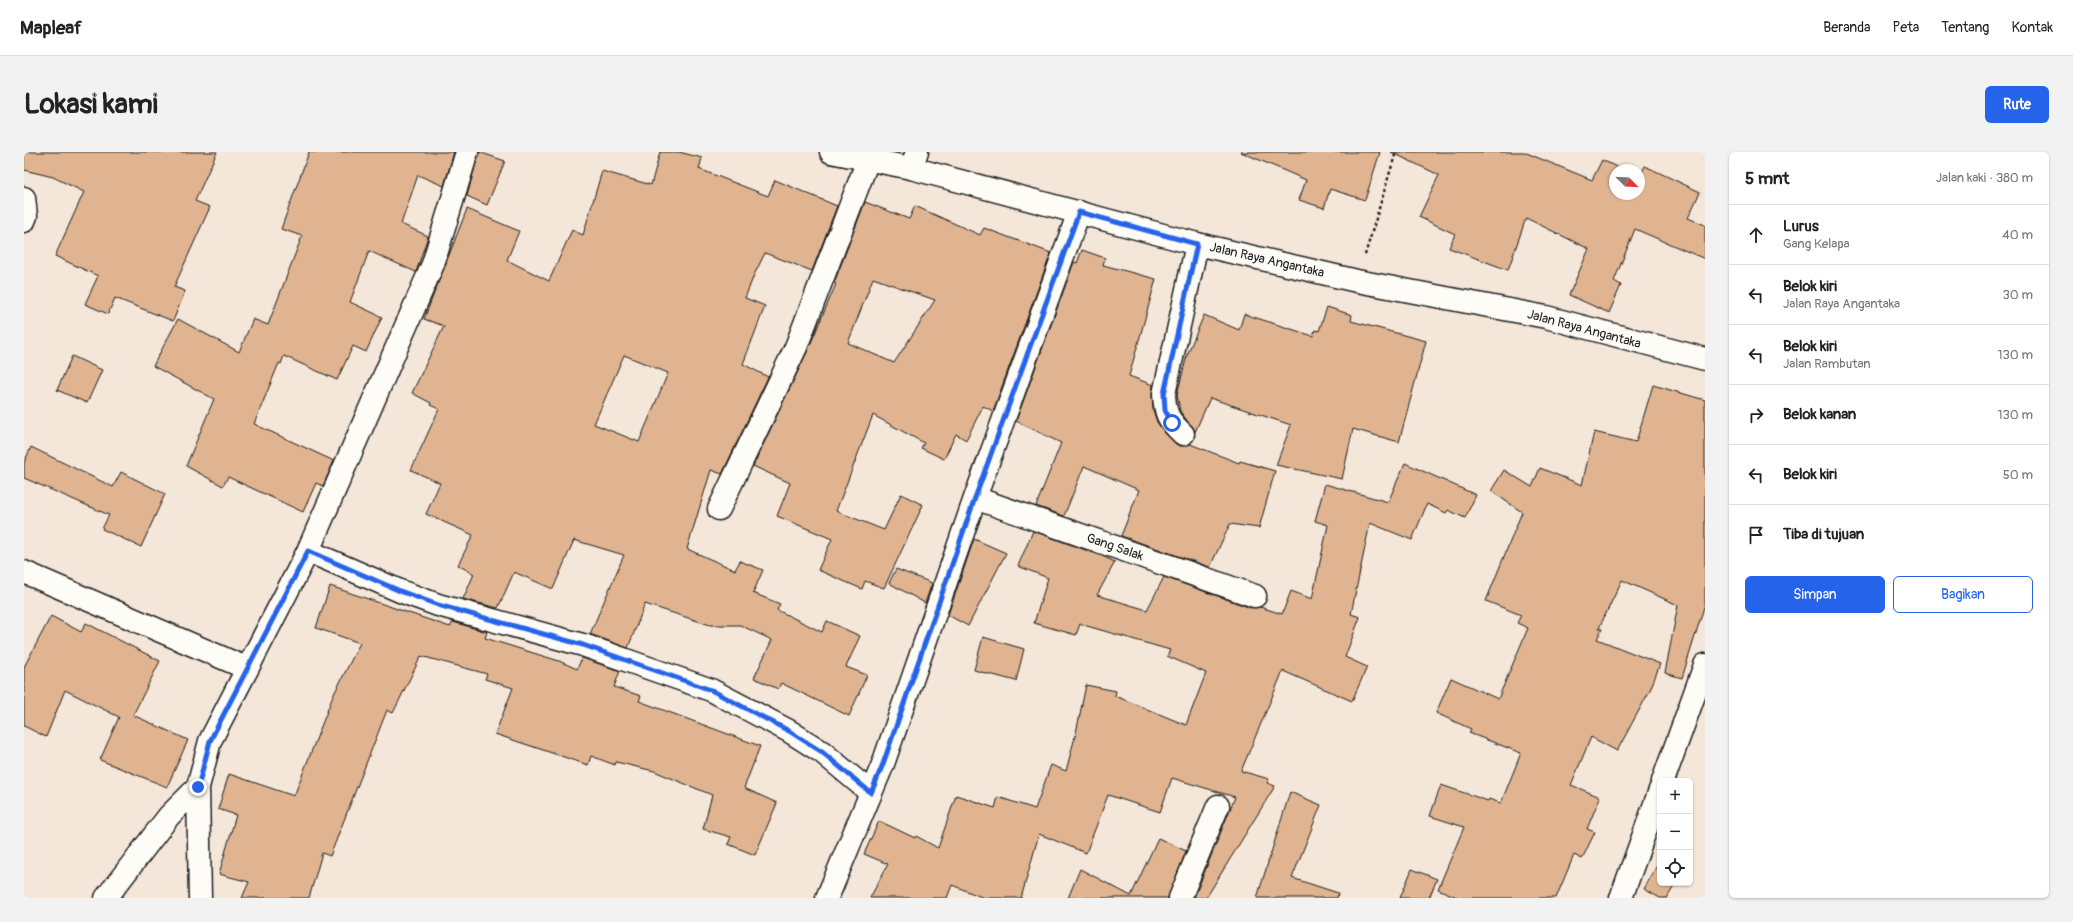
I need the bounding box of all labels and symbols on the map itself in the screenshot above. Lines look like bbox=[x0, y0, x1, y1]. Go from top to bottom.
north arrow bbox=[1609, 164, 1645, 200]
street label: Jalan Raya Angantaka bbox=[1208, 239, 1326, 281]
street label: Jalan Raya Angantaka bbox=[1525, 306, 1643, 352]
route start bbox=[1163, 414, 1181, 432]
street label: Gang Salak bbox=[1084, 530, 1146, 564]
route end bbox=[189, 778, 207, 796]

